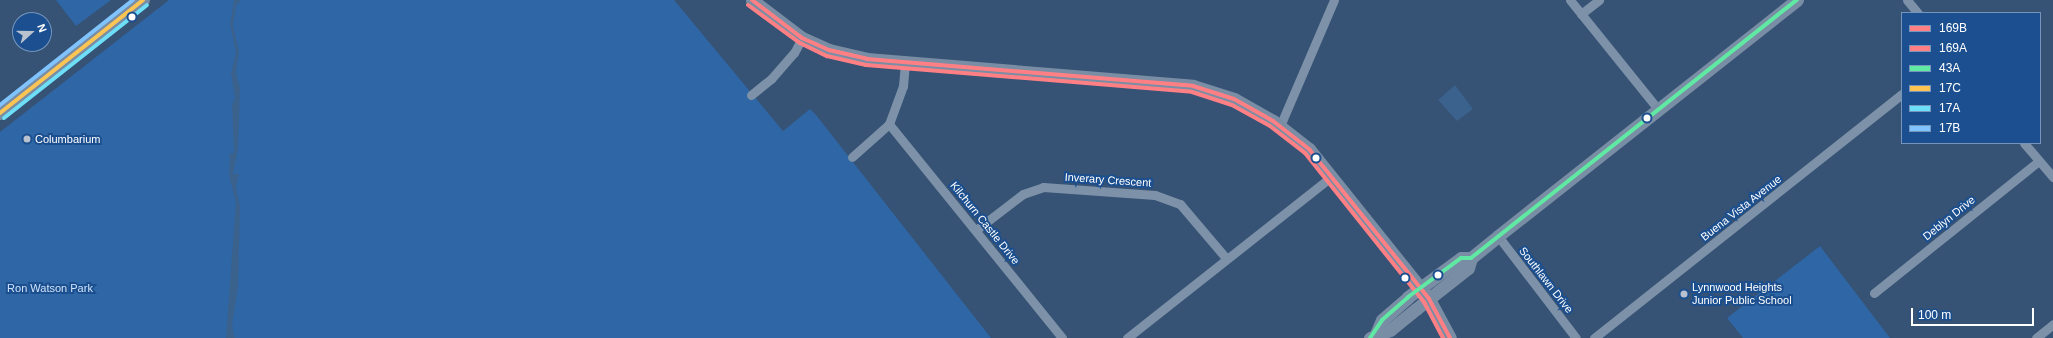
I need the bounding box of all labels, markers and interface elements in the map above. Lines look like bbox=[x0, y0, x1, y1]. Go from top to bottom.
north arrow bbox=[12, 12, 52, 52]
unlabelled marker bbox=[127, 12, 137, 22]
legend bbox=[1901, 12, 2041, 144]
text: 169B bbox=[1939, 21, 1967, 35]
text: N bbox=[35, 22, 49, 34]
text: 169A bbox=[1939, 41, 1967, 55]
text: 43A bbox=[1939, 61, 1960, 75]
text: 17C bbox=[1939, 81, 1961, 95]
text: 17A bbox=[1939, 101, 1960, 115]
unlabelled marker bbox=[1642, 113, 1652, 123]
text: 17B bbox=[1939, 121, 1960, 135]
place label: Columbarium bbox=[35, 132, 100, 146]
marker: Columbarium bbox=[22, 134, 32, 144]
unlabelled marker bbox=[1311, 153, 1321, 163]
street label: Inverary Crescent bbox=[1064, 170, 1152, 190]
street label: Buena Vista Avenue bbox=[1698, 172, 1784, 244]
street label: Kilchurn Castle Drive bbox=[948, 179, 1022, 267]
street label: Deblyn Drive bbox=[1920, 193, 1978, 243]
street label: Southlawn Drive bbox=[1516, 244, 1576, 316]
unlabelled marker bbox=[1433, 270, 1443, 280]
unlabelled marker bbox=[1400, 273, 1410, 283]
park label: Ron Watson Park bbox=[7, 281, 93, 295]
place label: Lynnwood Heights Junior Public School bbox=[1692, 281, 1792, 307]
marker: Lynnwood Heights Junior Public School bbox=[1679, 289, 1689, 299]
scale bar bbox=[1913, 300, 2036, 326]
text: 100 m bbox=[1918, 308, 1951, 322]

